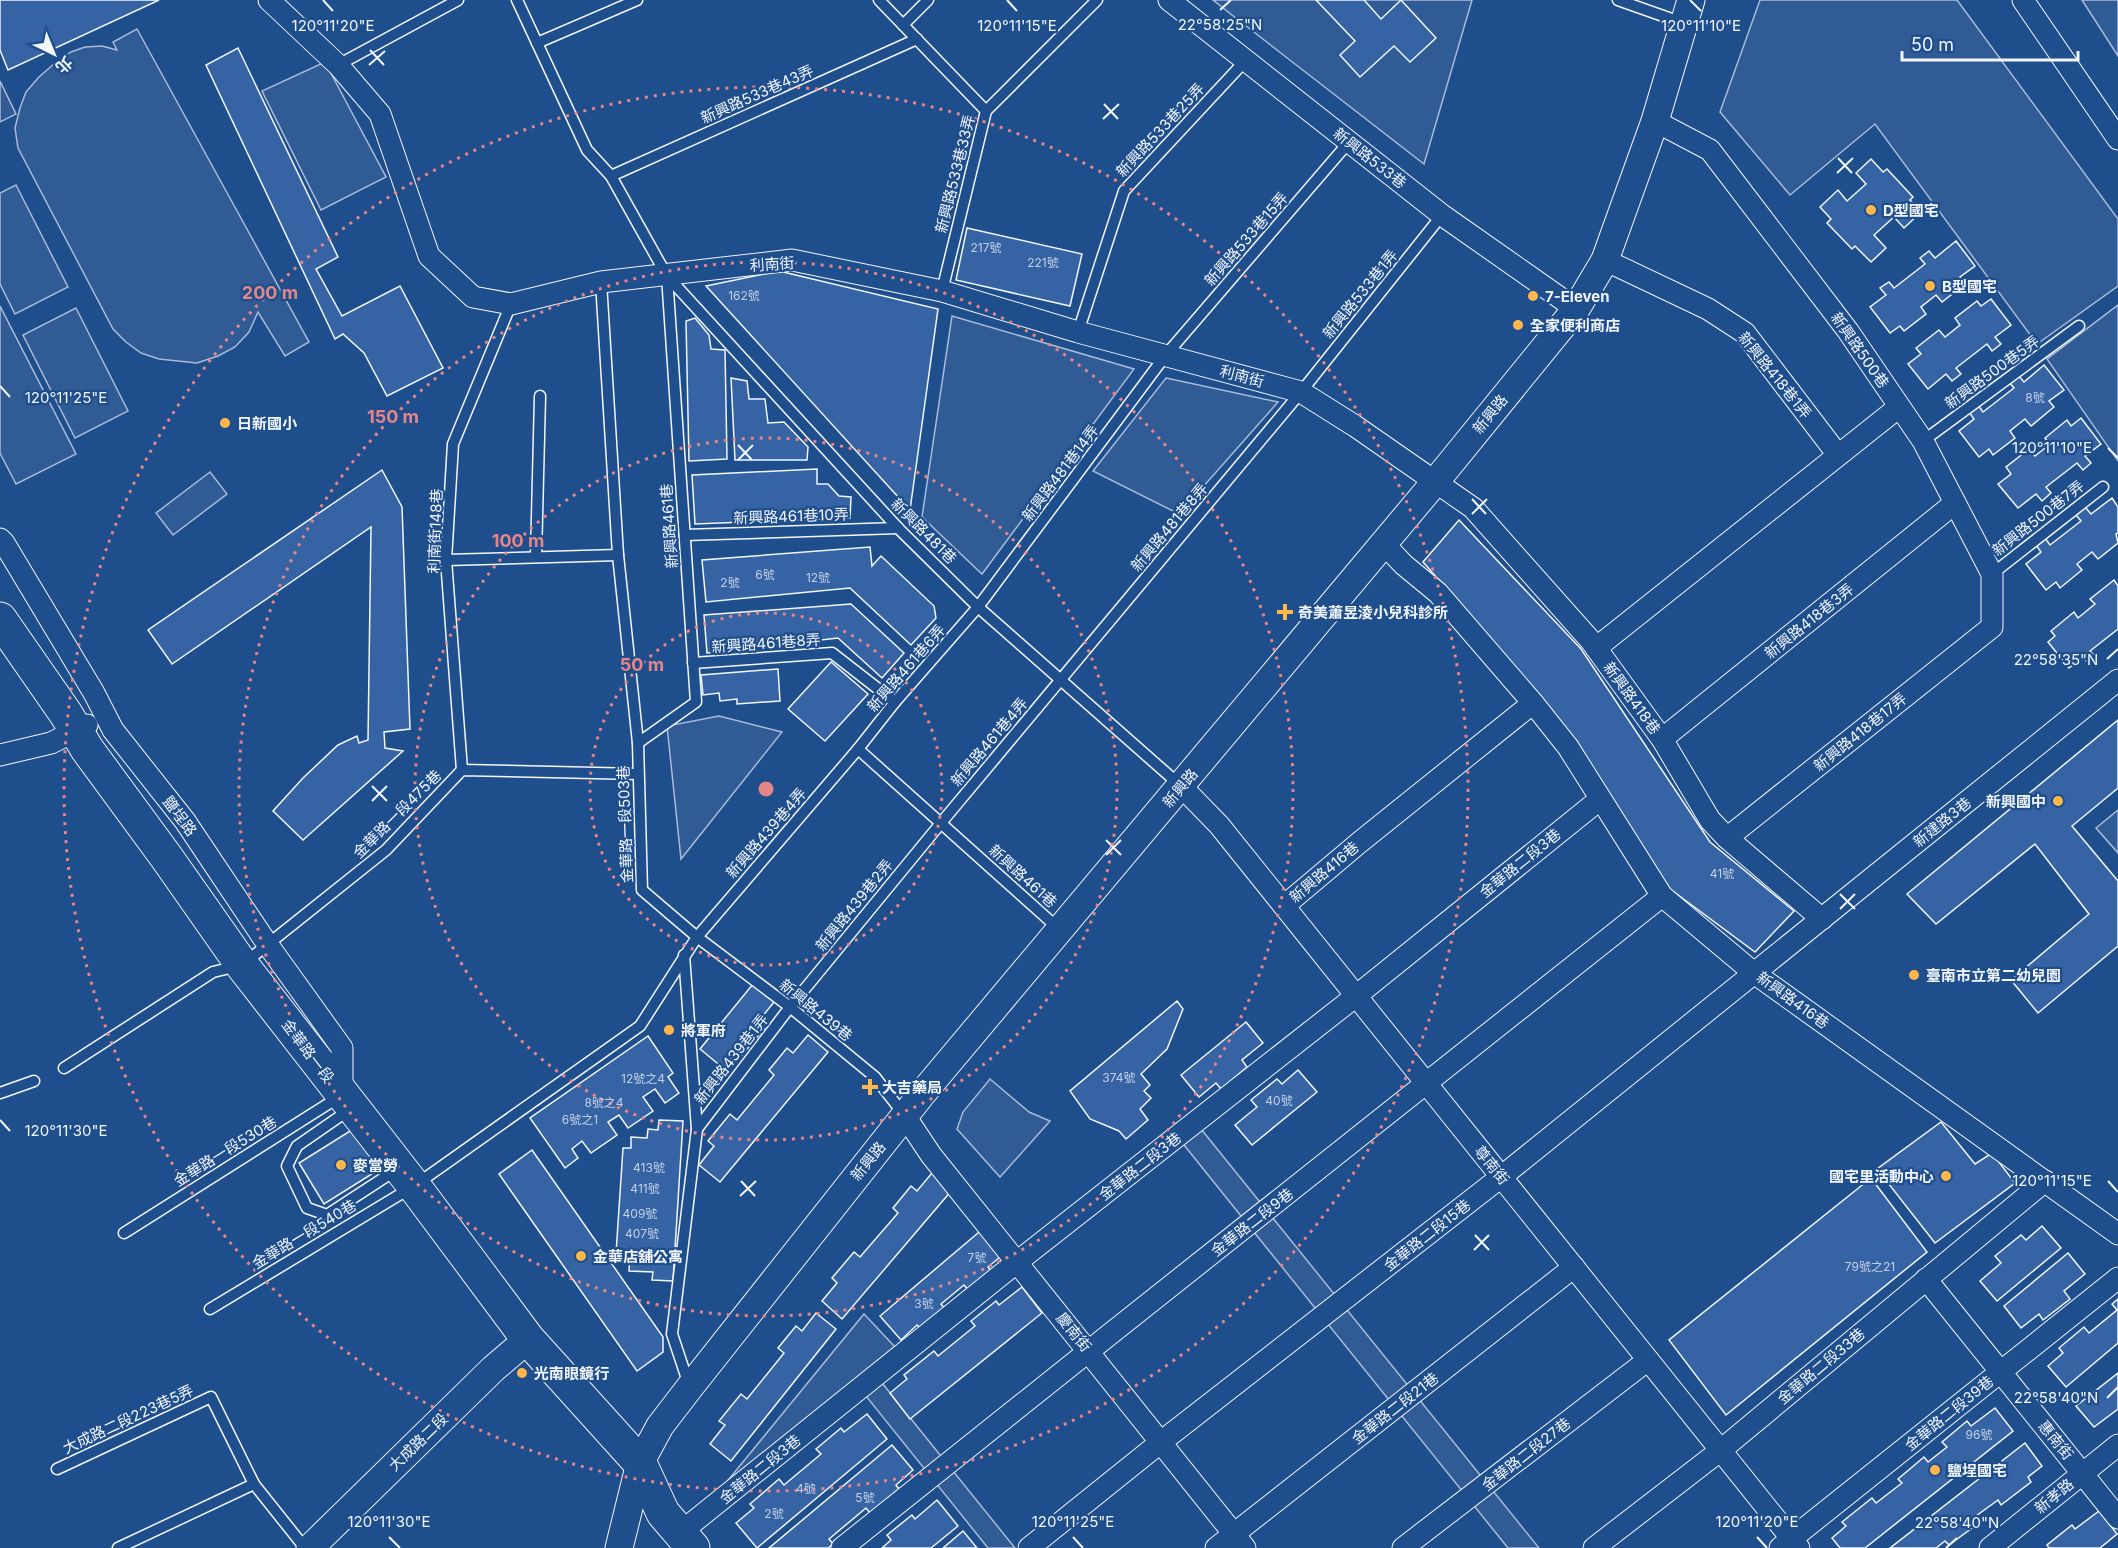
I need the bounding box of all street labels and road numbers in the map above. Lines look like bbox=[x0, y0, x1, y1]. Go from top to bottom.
street label: 新興路533巷43弄 bbox=[698, 61, 816, 127]
street label: 新興路533巷25弄 bbox=[1112, 79, 1208, 181]
street label: 新興路533巷33弄 bbox=[931, 113, 979, 235]
street label: 新興路533巷 bbox=[1330, 124, 1410, 192]
street label: 新興路533巷15弄 bbox=[1200, 188, 1292, 290]
street label: 新興路533巷1弄 bbox=[1318, 246, 1402, 342]
street label: 利南街 bbox=[749, 253, 795, 275]
street label: 新興路500巷 bbox=[1827, 308, 1893, 392]
street label: 新興路418巷1弄 bbox=[1734, 328, 1816, 422]
street label: 新興路500巷5弄 bbox=[1941, 331, 2043, 413]
street label: 利南街 bbox=[1218, 361, 1266, 391]
street label: 新興路 bbox=[1468, 391, 1512, 437]
street label: 新興路481巷14弄 bbox=[1018, 421, 1102, 525]
street label: 新興路500巷7弄 bbox=[1988, 476, 2088, 560]
street label: 新興路481巷8弄 bbox=[1127, 479, 1211, 575]
street label: 新興路461巷 bbox=[657, 483, 681, 569]
street label: 利南街148巷 bbox=[424, 488, 446, 574]
street label: 新興路481巷 bbox=[887, 494, 961, 568]
street label: 新興路461巷10弄 bbox=[733, 504, 849, 528]
street label: 新興路418巷3弄 bbox=[1761, 579, 1857, 663]
street label: 新興路461巷6弄 bbox=[863, 620, 949, 716]
street label: 新興路461巷8弄 bbox=[711, 630, 821, 656]
street label: 新興路418巷 bbox=[1599, 658, 1665, 738]
street label: 新興路418巷17弄 bbox=[1810, 689, 1910, 775]
street label: 新興路461巷4弄 bbox=[946, 694, 1032, 790]
street label: 金華路一段503巷 bbox=[613, 765, 637, 883]
street label: 新興路 bbox=[1158, 765, 1202, 811]
street label: 金華路一段475巷 bbox=[349, 766, 445, 862]
street label: 新興路439巷4弄 bbox=[722, 784, 810, 882]
street label: 鹽埕路 bbox=[159, 792, 201, 840]
street label: 新建路3巷 bbox=[1909, 793, 1975, 851]
street label: 金華路二段3巷 bbox=[1475, 824, 1565, 902]
street label: 新興路416巷 bbox=[1285, 837, 1363, 907]
street label: 新興路461巷 bbox=[985, 840, 1061, 912]
street label: 新興路439巷2弄 bbox=[811, 855, 897, 955]
street label: 新興路416巷 bbox=[1753, 967, 1833, 1033]
street label: 新興路439巷 bbox=[776, 975, 856, 1045]
street label: 新興路439巷1弄 bbox=[690, 1010, 772, 1108]
street label: 金華路一段 bbox=[278, 1015, 338, 1087]
street label: 金華路一段530巷 bbox=[170, 1112, 280, 1190]
street label: 金華路二段3巷 bbox=[1095, 1128, 1185, 1204]
street label: 新興路 bbox=[846, 1138, 890, 1184]
street label: 尊南街 bbox=[1470, 1142, 1514, 1188]
street label: 金華路二段9巷 bbox=[1207, 1184, 1297, 1260]
street label: 金華路一段540巷 bbox=[248, 1195, 360, 1273]
street label: 金華路二段15巷 bbox=[1380, 1195, 1474, 1275]
street label: 慶南街 bbox=[1052, 1309, 1096, 1355]
street label: 金華路二段33巷 bbox=[1773, 1324, 1869, 1408]
street label: 金華路二段21巷 bbox=[1348, 1368, 1442, 1448]
street label: 金華路二段39巷 bbox=[1901, 1371, 1997, 1455]
street label: 大成路二段223巷5弄 bbox=[60, 1380, 196, 1458]
street label: 大成路二段 bbox=[384, 1409, 452, 1475]
street label: 金華路二段27巷 bbox=[1478, 1413, 1574, 1495]
street label: 惠南街 bbox=[2034, 1417, 2078, 1463]
street label: 金華路二段3巷 bbox=[715, 1430, 805, 1508]
street label: 新孝路 bbox=[2031, 1474, 2077, 1518]

